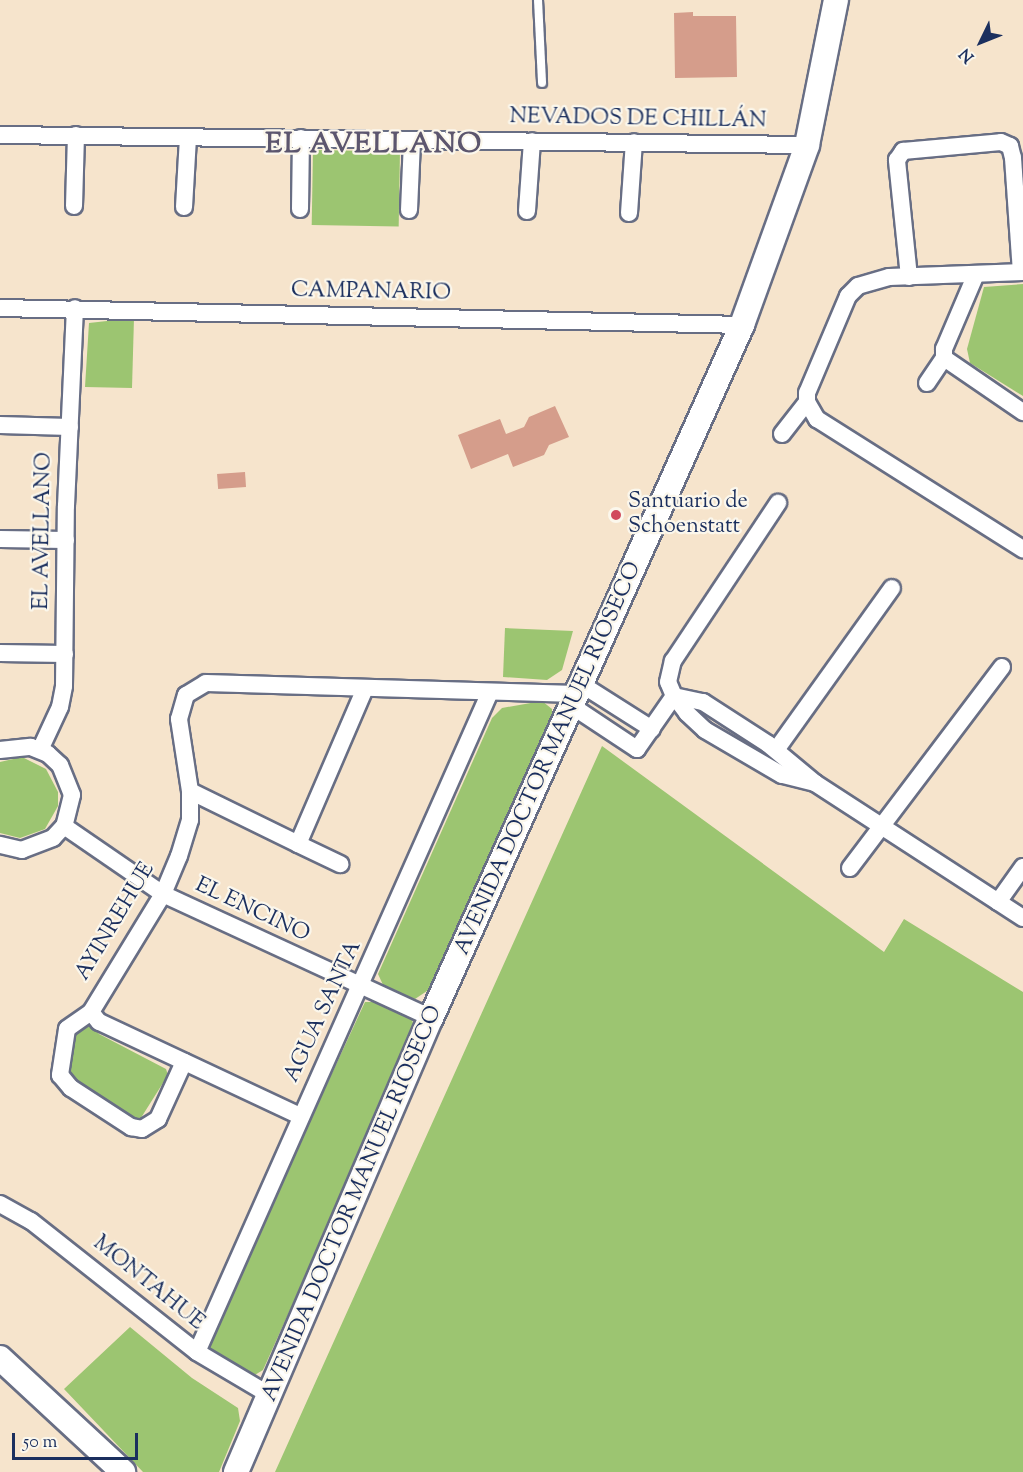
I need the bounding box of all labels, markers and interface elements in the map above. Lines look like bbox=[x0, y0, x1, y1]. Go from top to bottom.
north arrow bbox=[951, 12, 1011, 72]
text: N bbox=[955, 42, 980, 67]
street label: NEVADOS DE CHILLÁN bbox=[509, 105, 767, 135]
district label: EL AVELLANO bbox=[265, 128, 483, 162]
street label: CAMPANARIO bbox=[291, 278, 451, 308]
street label: EL AVELLANO bbox=[29, 452, 59, 610]
place label: Santuario de Schoenstatt bbox=[628, 489, 748, 540]
marker: Santuario de Schoenstatt bbox=[609, 508, 623, 522]
street label: AVENIDA DOCTOR MANUEL RIOSECO bbox=[450, 558, 648, 960]
street label: AYINREHUE bbox=[70, 858, 162, 986]
street label: EL ENCINO bbox=[191, 873, 313, 949]
street label: AGUA SANTA bbox=[280, 937, 368, 1087]
street label: AVENIDA DOCTOR MANUEL RIOSECO bbox=[257, 1002, 449, 1406]
street label: MONTAHUE bbox=[87, 1231, 209, 1337]
scale bar bbox=[15, 1421, 141, 1459]
text: 50 m bbox=[23, 1430, 57, 1456]

